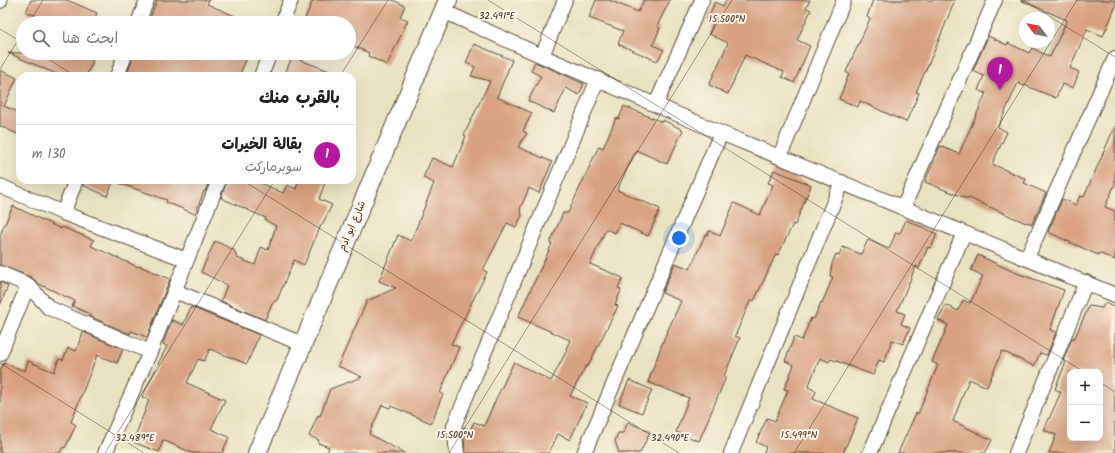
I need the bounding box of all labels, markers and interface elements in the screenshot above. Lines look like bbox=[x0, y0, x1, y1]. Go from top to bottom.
text: 32.491°E bbox=[479, 8, 516, 24]
text: 15.500°N bbox=[709, 11, 745, 27]
north arrow bbox=[1019, 12, 1055, 48]
search box bbox=[16, 16, 356, 60]
icon: search bbox=[30, 27, 52, 49]
text: ابحث هنا bbox=[62, 27, 118, 51]
pin: 1 bbox=[987, 57, 1013, 90]
text: بالقرب منك bbox=[259, 85, 340, 112]
text: بقالة الخيرات bbox=[221, 133, 302, 157]
text: 130 m bbox=[32, 144, 66, 165]
text: 1 bbox=[325, 144, 329, 165]
text: سوبرماركت bbox=[245, 157, 302, 178]
street label: شارع ابو ادم bbox=[334, 198, 370, 254]
your location bbox=[669, 228, 689, 248]
map controls bbox=[1067, 369, 1103, 441]
button: + bbox=[1067, 369, 1103, 405]
button: − bbox=[1067, 405, 1103, 441]
text: 15.500°N bbox=[437, 427, 473, 443]
text: 15.499°N bbox=[781, 427, 817, 443]
text: 32.489°E bbox=[115, 430, 156, 446]
text: 32.490°E bbox=[651, 430, 690, 446]

